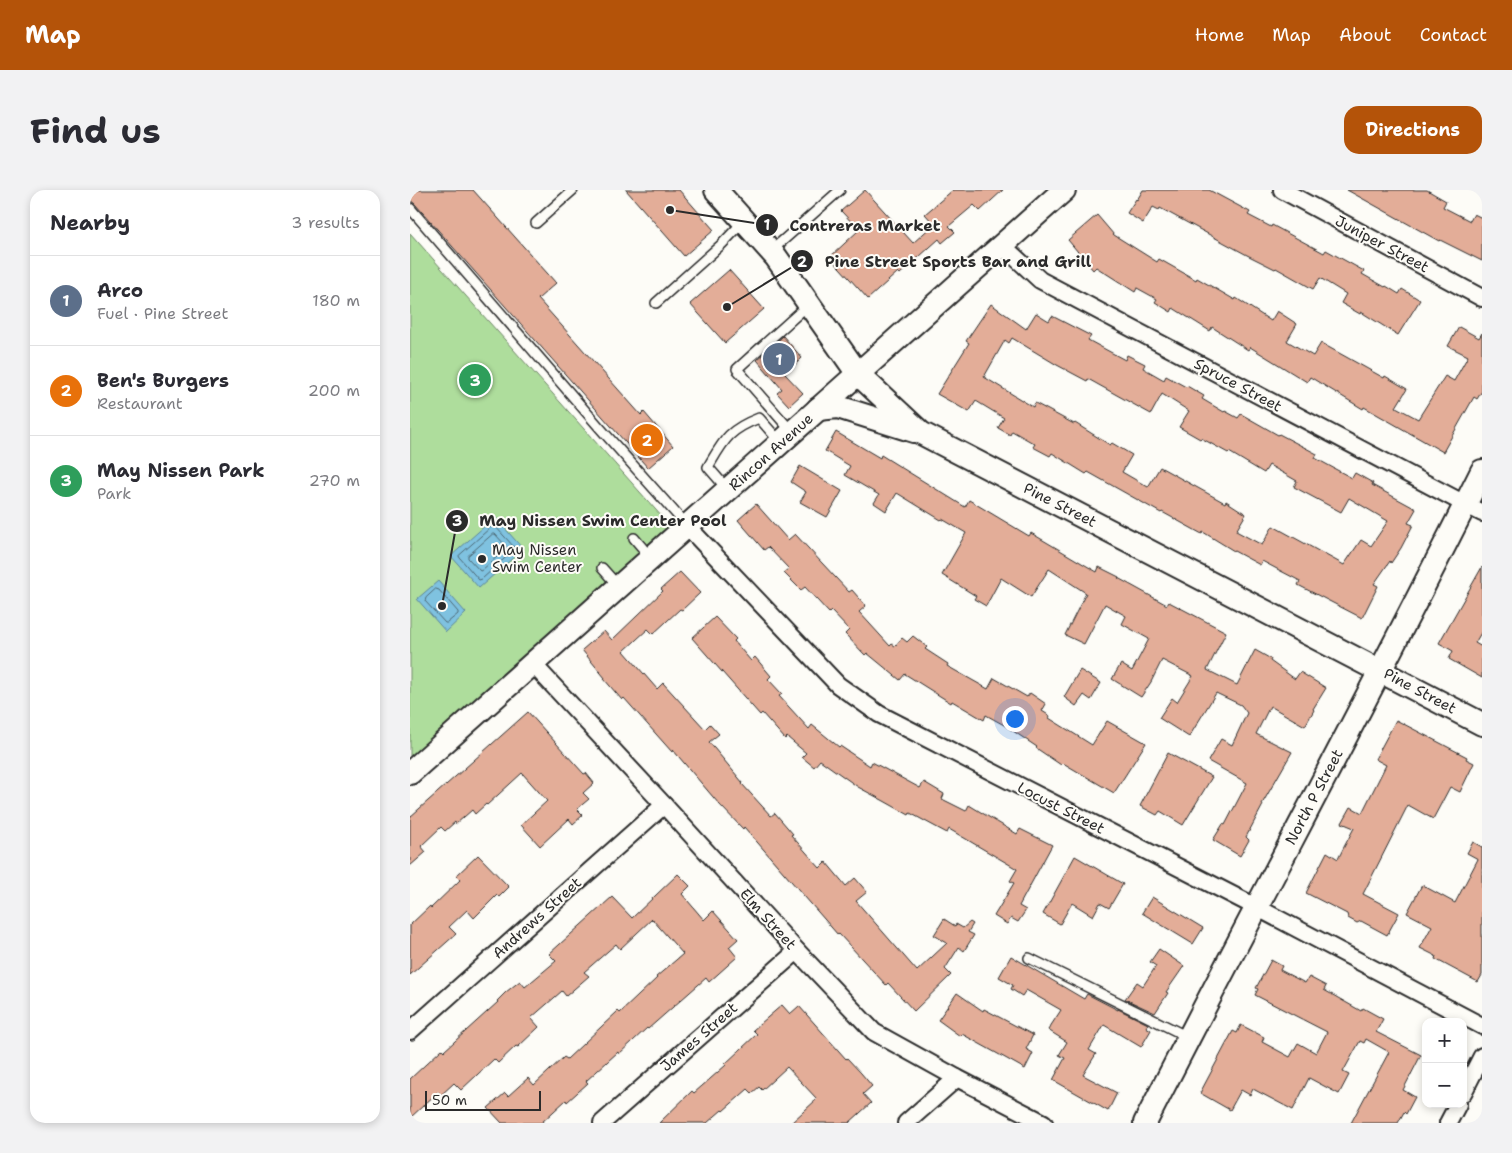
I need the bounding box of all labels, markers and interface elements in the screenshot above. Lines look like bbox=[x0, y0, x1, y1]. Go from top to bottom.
text: Map bbox=[25, 19, 81, 51]
text: Home bbox=[1195, 23, 1244, 47]
text: Map bbox=[1272, 23, 1311, 47]
text: About bbox=[1339, 23, 1392, 47]
text: Contact bbox=[1420, 23, 1487, 47]
button: Directions bbox=[1344, 106, 1482, 154]
text: Find us bbox=[30, 107, 161, 154]
text: Nearby bbox=[50, 209, 130, 237]
callout: Contreras Market bbox=[754, 210, 950, 241]
street label: Juniper Street bbox=[1332, 211, 1432, 277]
text: 3 results bbox=[291, 212, 360, 233]
text: 1 bbox=[764, 215, 771, 235]
text: Contreras Market bbox=[790, 215, 941, 236]
callout: Pine Street Sports Bar and Grill bbox=[790, 246, 1101, 277]
text: Pine Street Sports Bar and Grill bbox=[825, 251, 1092, 272]
text: 2 bbox=[797, 252, 808, 272]
text: Arco bbox=[97, 278, 143, 303]
text: 1 bbox=[62, 290, 70, 311]
text: 180 m bbox=[312, 290, 360, 311]
text: Fuel · Pine Street bbox=[97, 303, 228, 324]
pin: 1 bbox=[763, 340, 795, 378]
street label: Spruce Street bbox=[1191, 354, 1285, 416]
pin: 3 bbox=[459, 361, 491, 399]
text: Ben's Burgers bbox=[97, 368, 229, 393]
text: 2 bbox=[60, 380, 72, 401]
text: 200 m bbox=[308, 380, 360, 401]
text: Restaurant bbox=[97, 393, 183, 414]
street label: Rincon Avenue bbox=[725, 409, 817, 495]
pin: 2 bbox=[631, 421, 663, 459]
text: May Nissen Park bbox=[97, 458, 265, 483]
text: 3 bbox=[60, 470, 72, 491]
text: 270 m bbox=[309, 470, 360, 491]
street label: Pine Street bbox=[1020, 478, 1100, 532]
text: Park bbox=[97, 483, 131, 504]
callout: May Nissen Swim Center Pool bbox=[444, 505, 737, 536]
text: May Nissen Swim Center Pool bbox=[479, 510, 727, 531]
text: 3 bbox=[452, 511, 462, 531]
place label: May Nissen Swim Center bbox=[492, 540, 582, 577]
marker: May Nissen Swim Center bbox=[476, 553, 488, 565]
street label: Pine Street bbox=[1380, 664, 1460, 718]
your location bbox=[1002, 706, 1028, 732]
street label: North P Street bbox=[1280, 746, 1348, 848]
street label: Locust Street bbox=[1014, 777, 1108, 839]
street label: Andrews Street bbox=[488, 873, 586, 963]
street label: Elm Street bbox=[735, 884, 801, 954]
street label: James Street bbox=[656, 998, 742, 1076]
map controls bbox=[1422, 1018, 1467, 1108]
button: + bbox=[1422, 1018, 1467, 1063]
button: − bbox=[1422, 1063, 1467, 1108]
scale bar bbox=[425, 1088, 541, 1111]
text: 50 m bbox=[432, 1091, 467, 1109]

